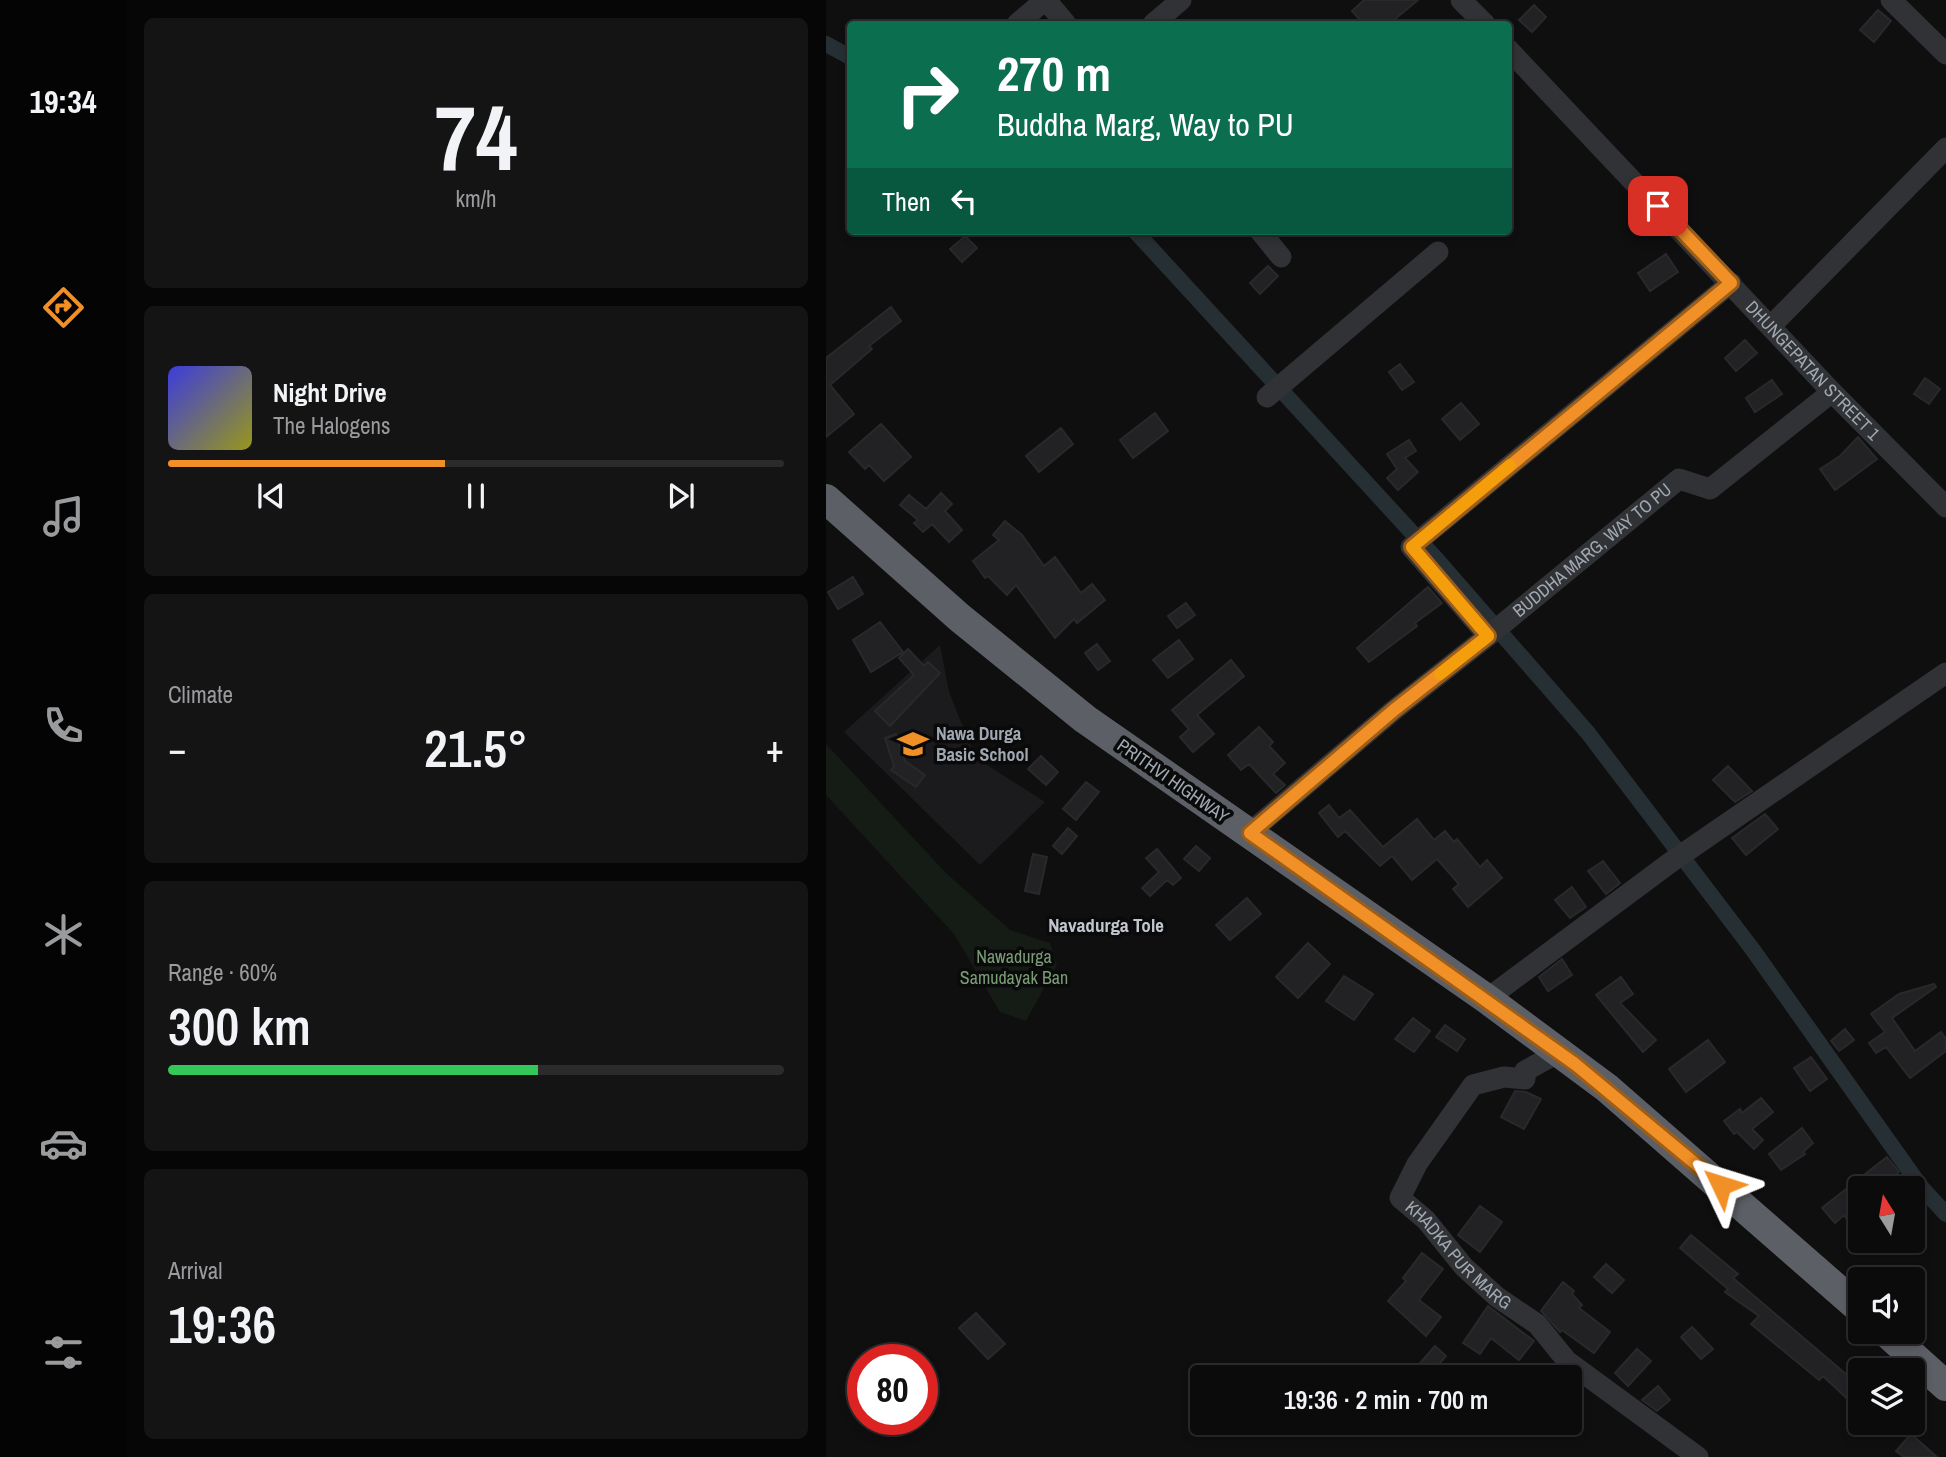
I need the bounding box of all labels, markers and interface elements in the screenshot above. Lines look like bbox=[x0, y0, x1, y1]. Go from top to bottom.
text: 270 m bbox=[997, 40, 1111, 106]
icon: right bbox=[882, 49, 973, 140]
text: 74 bbox=[435, 76, 518, 198]
text: 19:34 bbox=[29, 80, 97, 123]
text: Buddha Marg, Way to PU bbox=[997, 103, 1294, 146]
pin bbox=[1628, 176, 1688, 236]
icon: left bbox=[945, 182, 983, 220]
text: km/h bbox=[456, 183, 496, 214]
text: Then bbox=[882, 184, 931, 219]
icon: arrive bbox=[1639, 187, 1677, 225]
icon: directions bbox=[39, 283, 88, 332]
street label: DHUNGEPATAN STREET 1 bbox=[1740, 295, 1886, 446]
text: Night Drive bbox=[273, 375, 387, 410]
text: The Halogens bbox=[273, 410, 390, 441]
icon: previous bbox=[252, 477, 290, 515]
icon: pause bbox=[457, 477, 495, 515]
icon: next bbox=[662, 477, 700, 515]
street label: BUDDHA MARG, WAY TO PU bbox=[1507, 477, 1677, 623]
icon: music bbox=[39, 492, 88, 541]
text: Climate bbox=[168, 679, 233, 710]
icon: phone bbox=[39, 701, 88, 750]
text: 21.5° bbox=[424, 713, 528, 783]
place label: Nawa Durga Basic School bbox=[936, 721, 1029, 767]
text: − bbox=[168, 723, 186, 774]
text: + bbox=[766, 723, 784, 774]
school or university icon: Nawa Durga Basic School bbox=[896, 727, 930, 761]
street label: PRITHVI HIGHWAY bbox=[1112, 733, 1234, 829]
icon: climate bbox=[39, 910, 88, 959]
district label: Navadurga Tole bbox=[1048, 912, 1164, 938]
park label: Nawadurga Samudayak Ban bbox=[960, 944, 1068, 990]
text: Range · 60% bbox=[168, 957, 277, 988]
text: 300 km bbox=[168, 991, 311, 1061]
icon: car bbox=[39, 1119, 88, 1168]
position arrow bbox=[1684, 1148, 1758, 1222]
north arrow bbox=[1848, 1176, 1925, 1253]
map controls bbox=[1848, 1176, 1925, 1435]
street label: KHADKA PUR MARG bbox=[1400, 1195, 1517, 1315]
text: Arrival bbox=[168, 1255, 223, 1286]
button: sound bbox=[1848, 1267, 1925, 1344]
text: 19:36 bbox=[168, 1289, 276, 1359]
icon: filters bbox=[39, 1328, 88, 1377]
speed limit sign: 80 bbox=[847, 1344, 938, 1435]
button: layers bbox=[1848, 1358, 1925, 1435]
text: 19:36 · 2 min · 700 m bbox=[1284, 1382, 1488, 1417]

